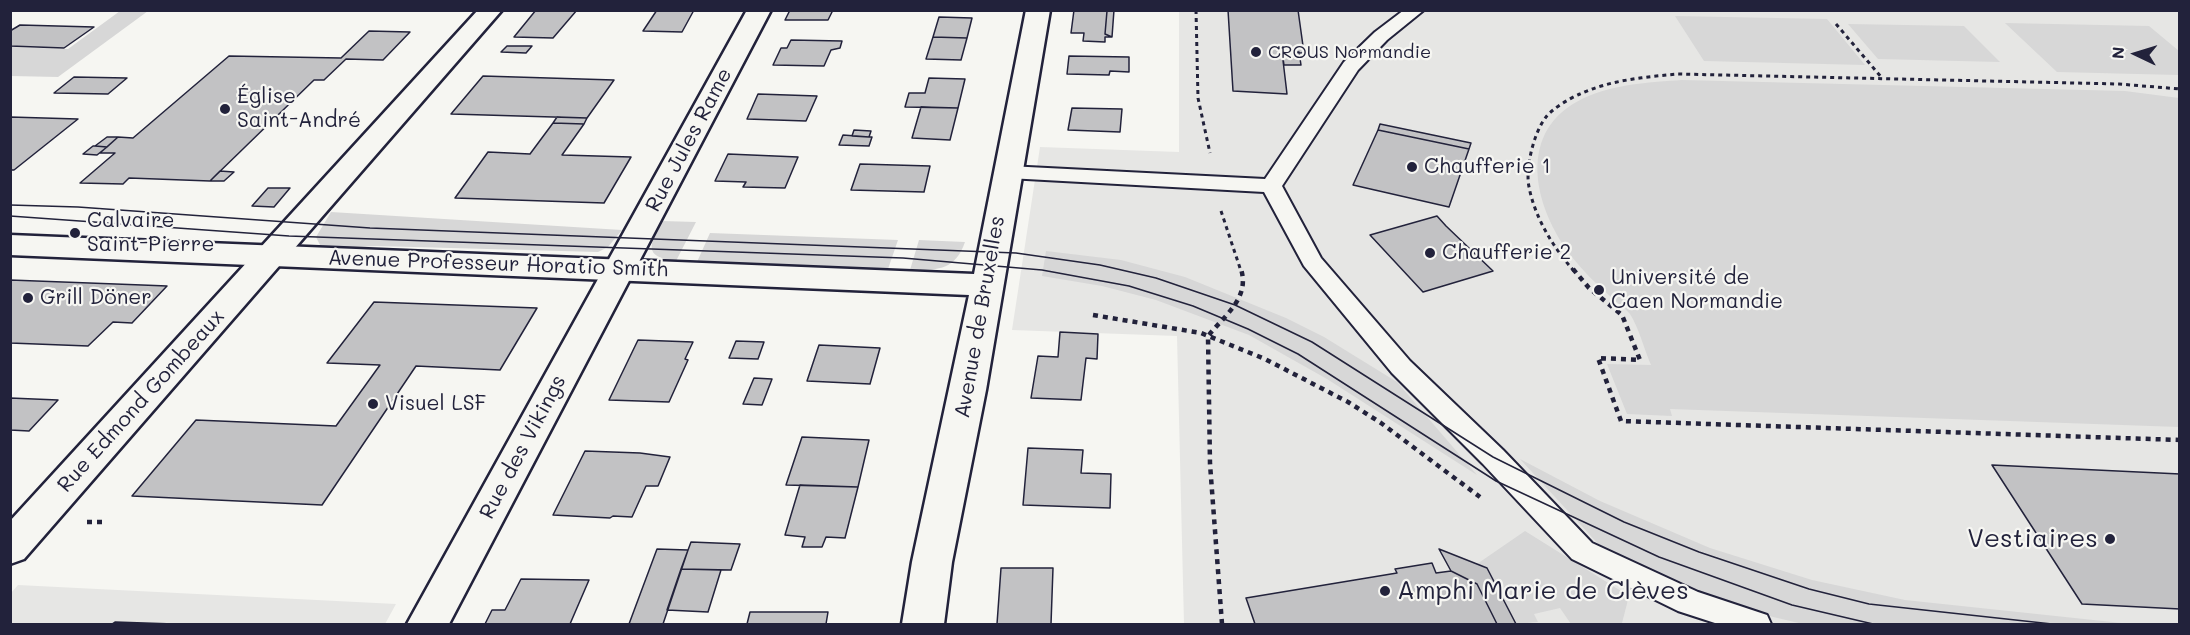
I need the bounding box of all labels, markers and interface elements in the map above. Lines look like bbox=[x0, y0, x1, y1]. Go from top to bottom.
north arrow bbox=[2106, 24, 2166, 84]
place label: CROUS Normandie bbox=[1268, 41, 1431, 63]
marker: CROUS Normandie bbox=[1249, 45, 1263, 59]
text: N bbox=[2107, 46, 2128, 60]
street label: Rue Jules Rame bbox=[641, 64, 737, 216]
place label: Église Saint-André bbox=[237, 84, 361, 134]
marker: Église Saint-André bbox=[218, 102, 232, 116]
place label: Chaufferie 1 bbox=[1424, 154, 1551, 180]
marker: Chaufferie 1 bbox=[1405, 160, 1419, 174]
place label: Calvaire Saint-Pierre bbox=[87, 208, 214, 258]
street label: Avenue de Bruxelles bbox=[950, 214, 1010, 420]
marker: Calvaire Saint-Pierre bbox=[68, 226, 82, 240]
place label: Chaufferie 2 bbox=[1442, 240, 1571, 266]
street label: Avenue Professeur Horatio Smith bbox=[327, 245, 669, 283]
marker: Chaufferie 2 bbox=[1423, 246, 1437, 260]
place label: Université de Caen Normandie bbox=[1611, 265, 1783, 315]
marker: Université de Caen Normandie bbox=[1592, 283, 1606, 297]
place label: Grill Döner bbox=[40, 285, 152, 311]
marker: Grill Döner bbox=[21, 291, 35, 305]
street label: Rue Edmond Gombeaux bbox=[52, 304, 230, 498]
street label: Rue des Vikings bbox=[474, 371, 572, 523]
place label: Visuel LSF bbox=[385, 391, 486, 417]
marker: Visuel LSF bbox=[366, 397, 380, 411]
place label: Vestiaires bbox=[1967, 523, 2098, 555]
marker: Vestiaires bbox=[2103, 532, 2117, 546]
place label: Amphi Marie de Clèves bbox=[1397, 575, 1689, 607]
marker: Amphi Marie de Clèves bbox=[1378, 584, 1392, 598]

